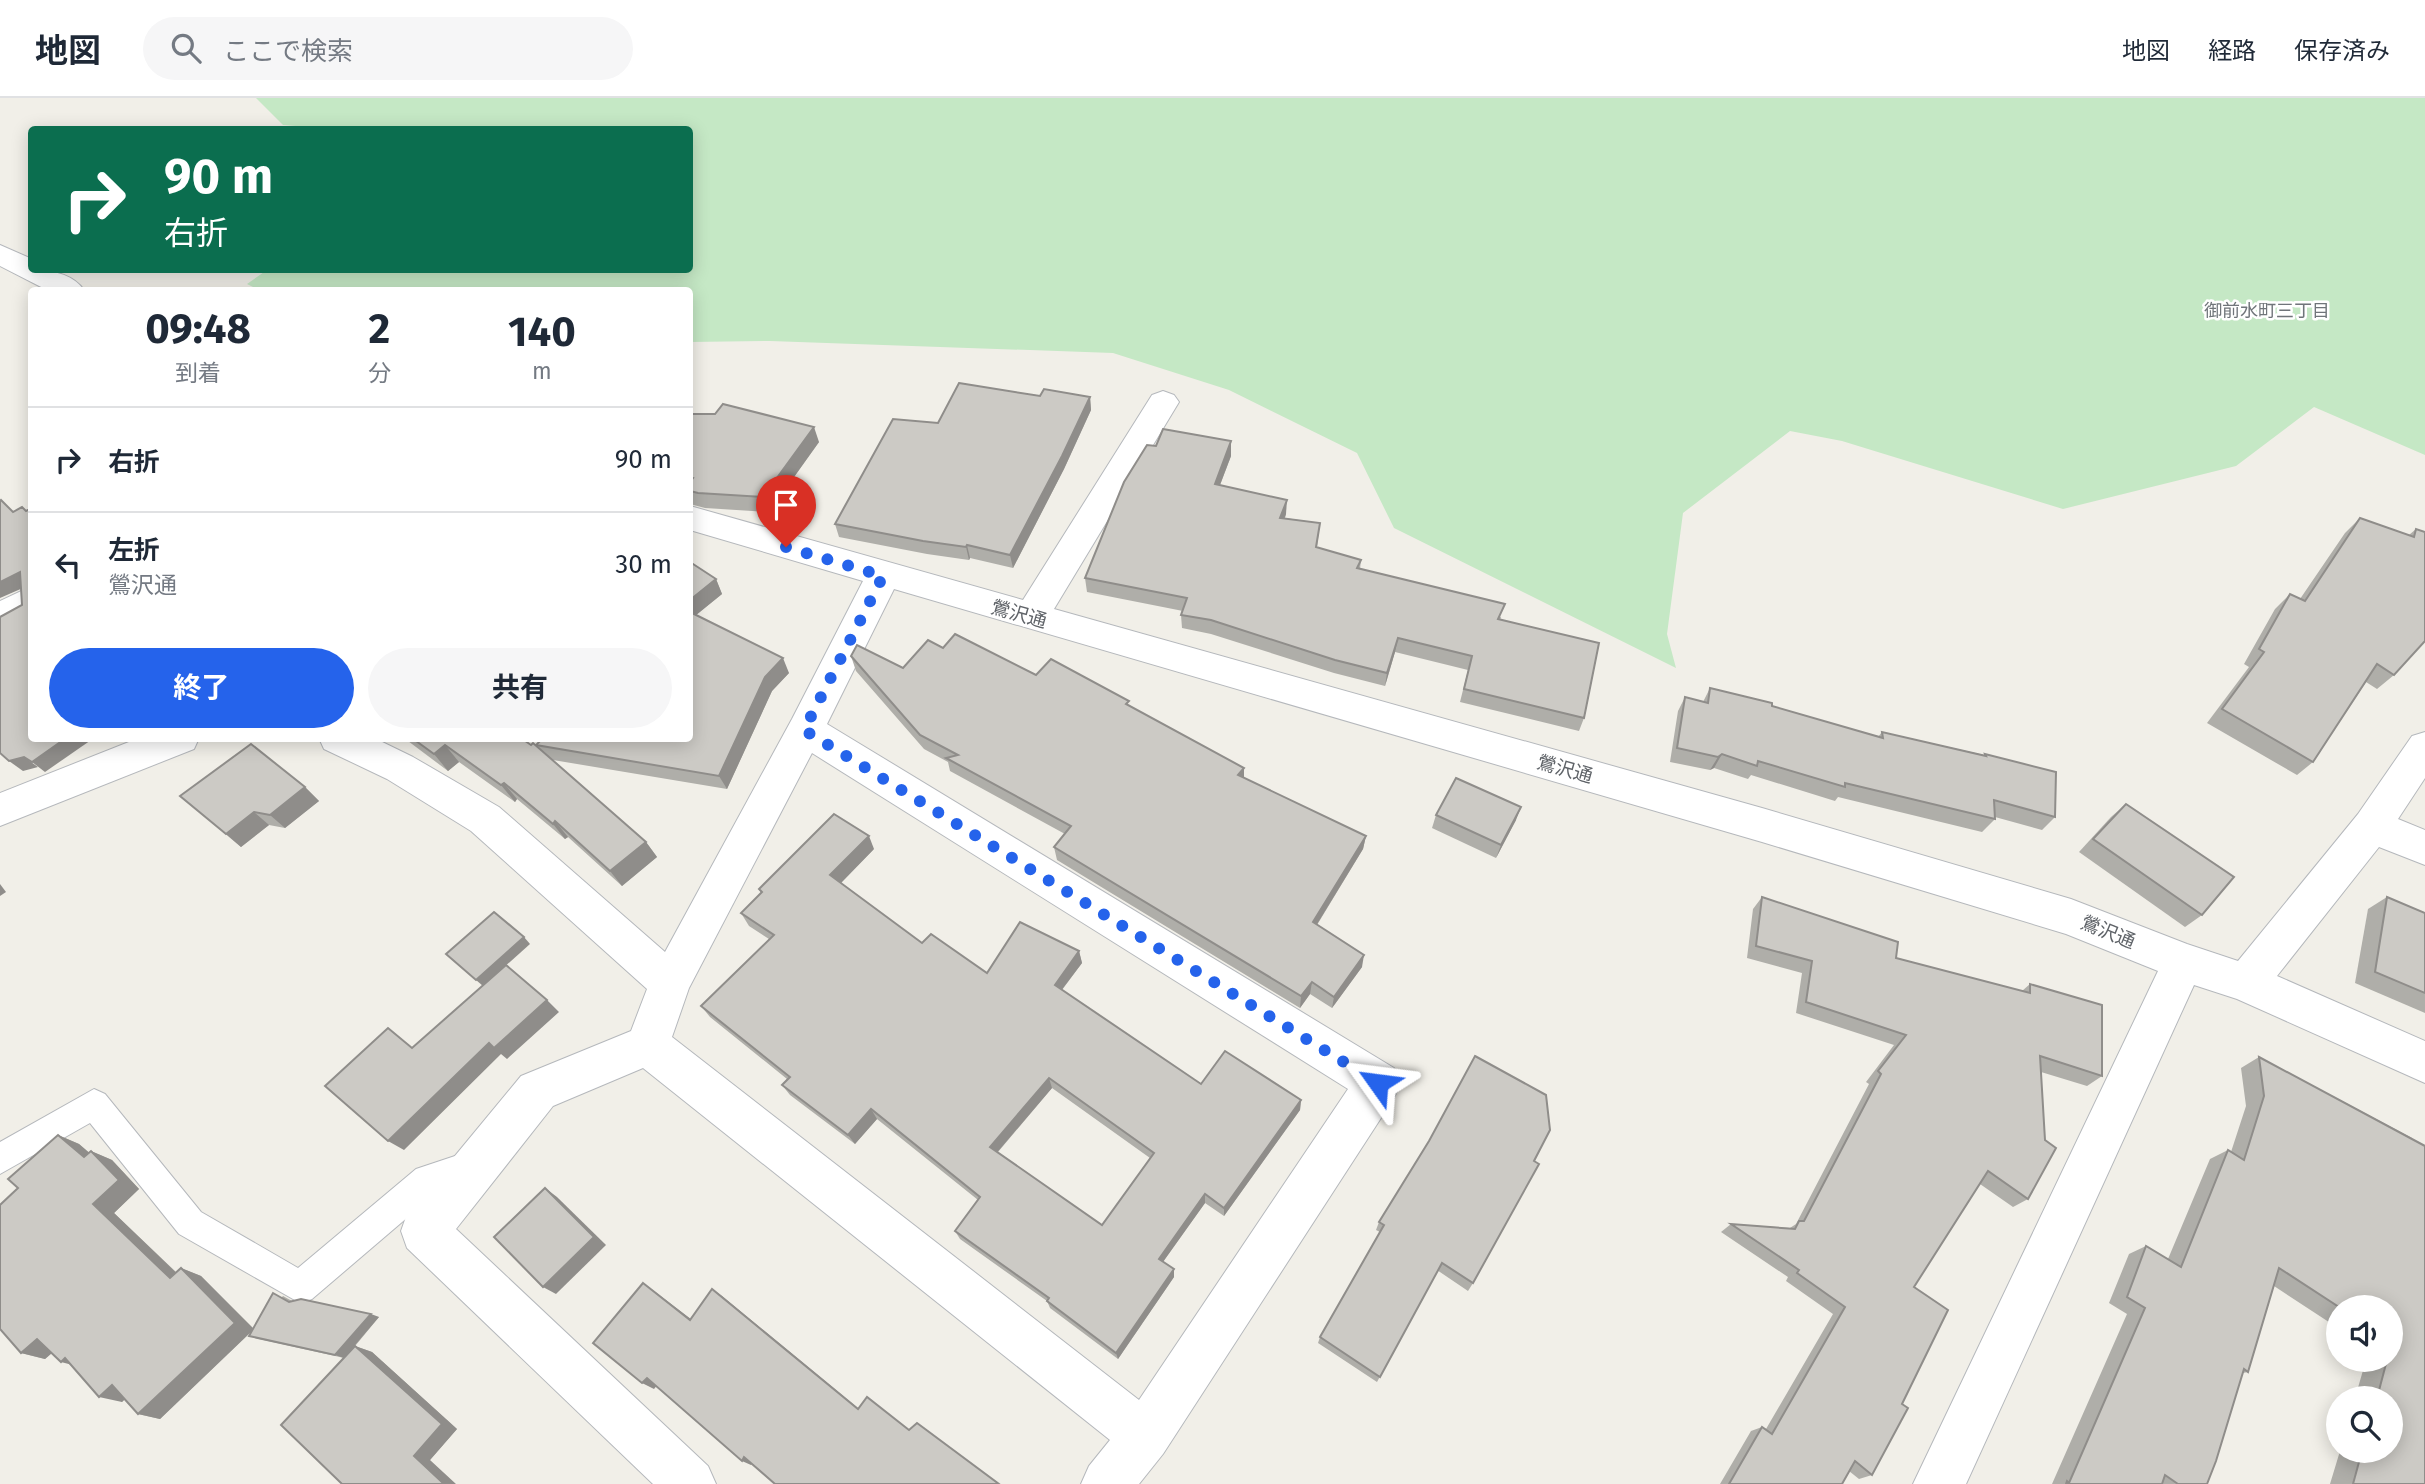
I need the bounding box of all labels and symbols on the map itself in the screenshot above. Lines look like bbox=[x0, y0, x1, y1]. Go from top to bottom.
district label: 御前水町三丁目 bbox=[2204, 300, 2330, 322]
pin bbox=[756, 475, 816, 547]
street label: 鶯沢通 bbox=[988, 595, 1050, 633]
street label: 鶯沢通 bbox=[1534, 750, 1596, 788]
street label: 鶯沢通 bbox=[2077, 911, 2139, 953]
position arrow bbox=[1341, 1046, 1415, 1120]

